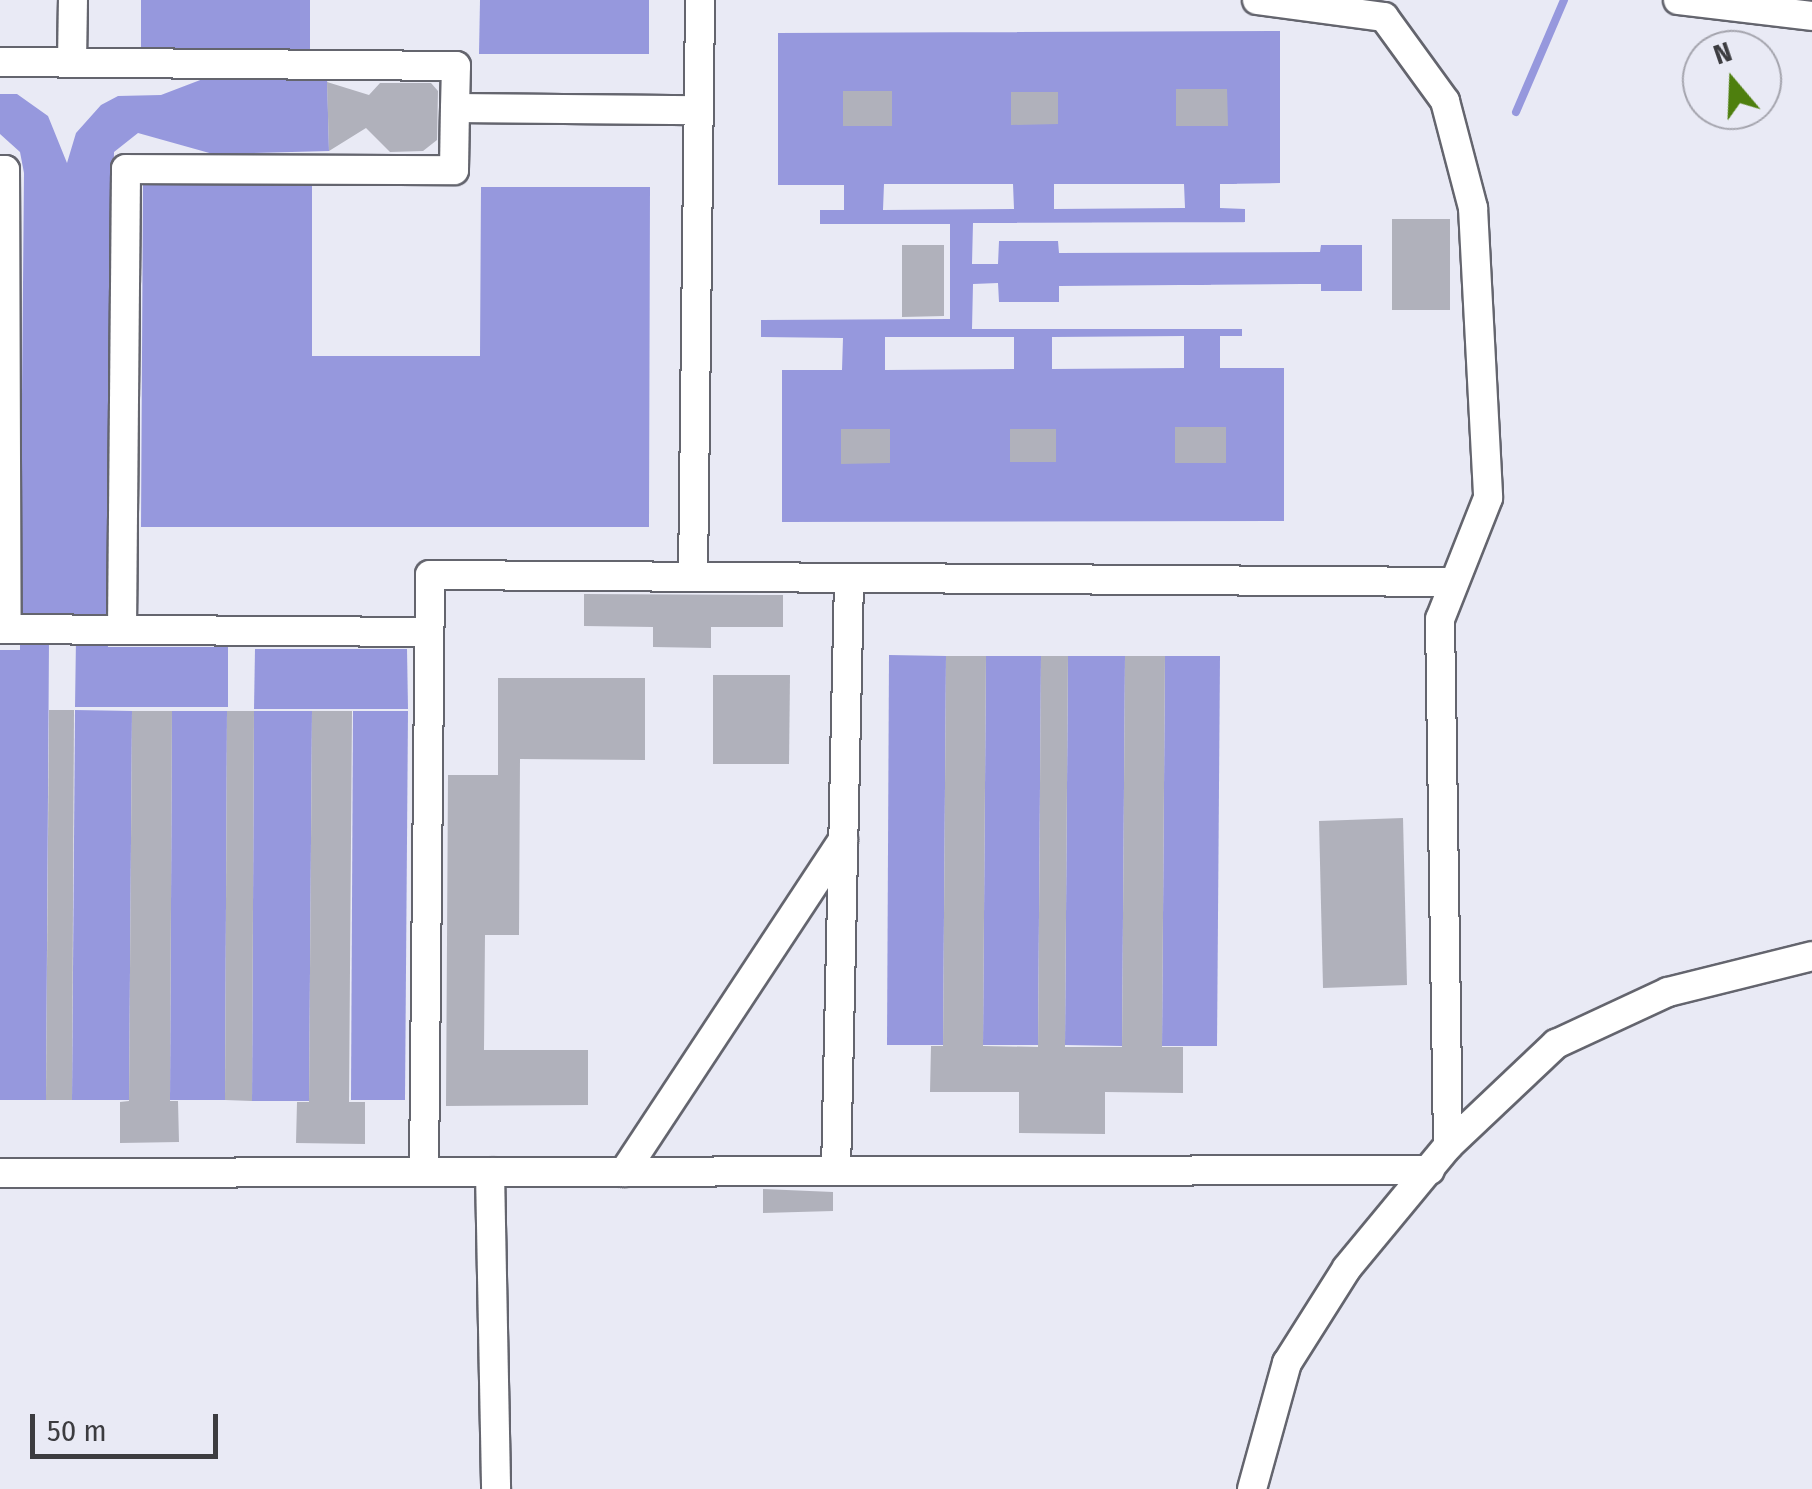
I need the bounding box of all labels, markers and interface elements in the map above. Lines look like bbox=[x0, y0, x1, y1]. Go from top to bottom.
north arrow bbox=[1682, 30, 1782, 130]
text: N bbox=[1709, 35, 1736, 71]
scale bar bbox=[35, 1394, 222, 1456]
text: 50 m bbox=[47, 1413, 107, 1449]

